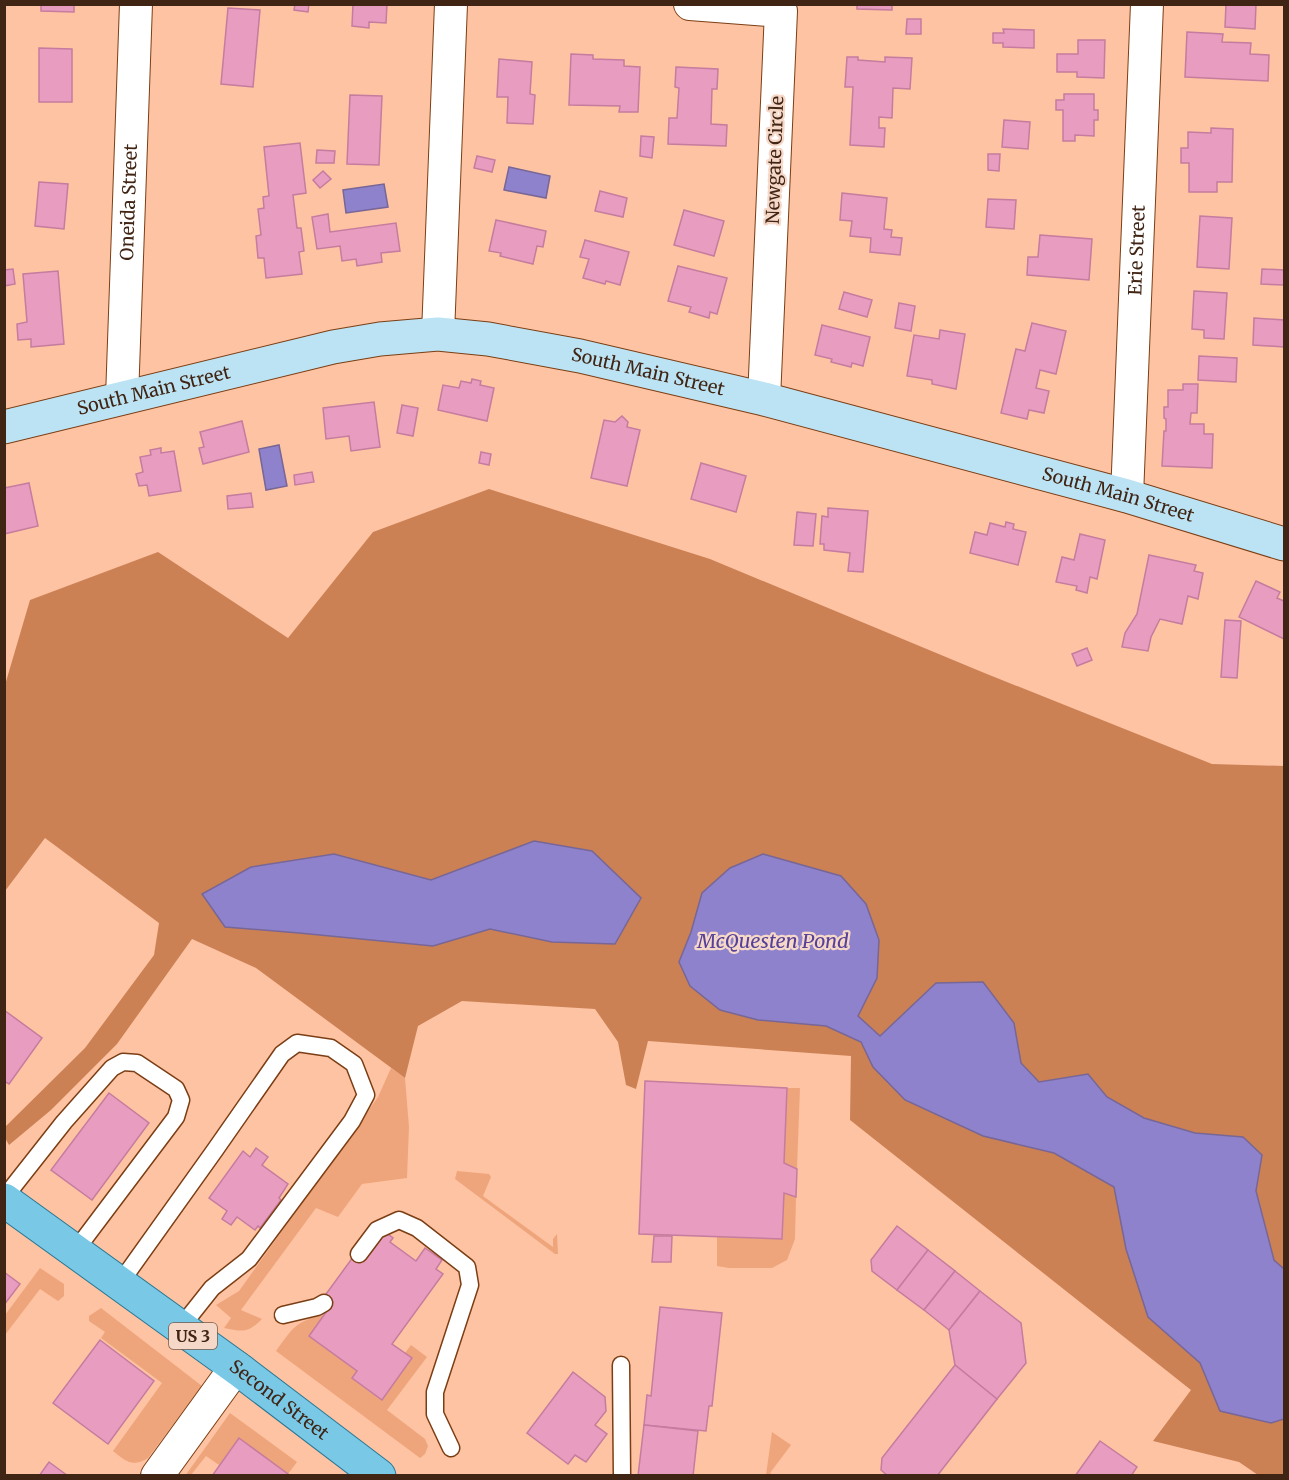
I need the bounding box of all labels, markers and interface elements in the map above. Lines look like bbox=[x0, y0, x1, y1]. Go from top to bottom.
street label: Newgate Circle bbox=[761, 96, 788, 224]
street label: Oneida Street bbox=[115, 143, 142, 261]
street label: Erie Street bbox=[1123, 204, 1150, 296]
street label: South Main Street bbox=[569, 343, 727, 400]
street label: South Main Street bbox=[75, 360, 232, 420]
street label: South Main Street bbox=[1040, 462, 1197, 527]
water label: McQuesten Pond bbox=[696, 928, 849, 953]
road number: US 3 bbox=[169, 1323, 217, 1349]
street label: Second Street bbox=[225, 1354, 334, 1445]

